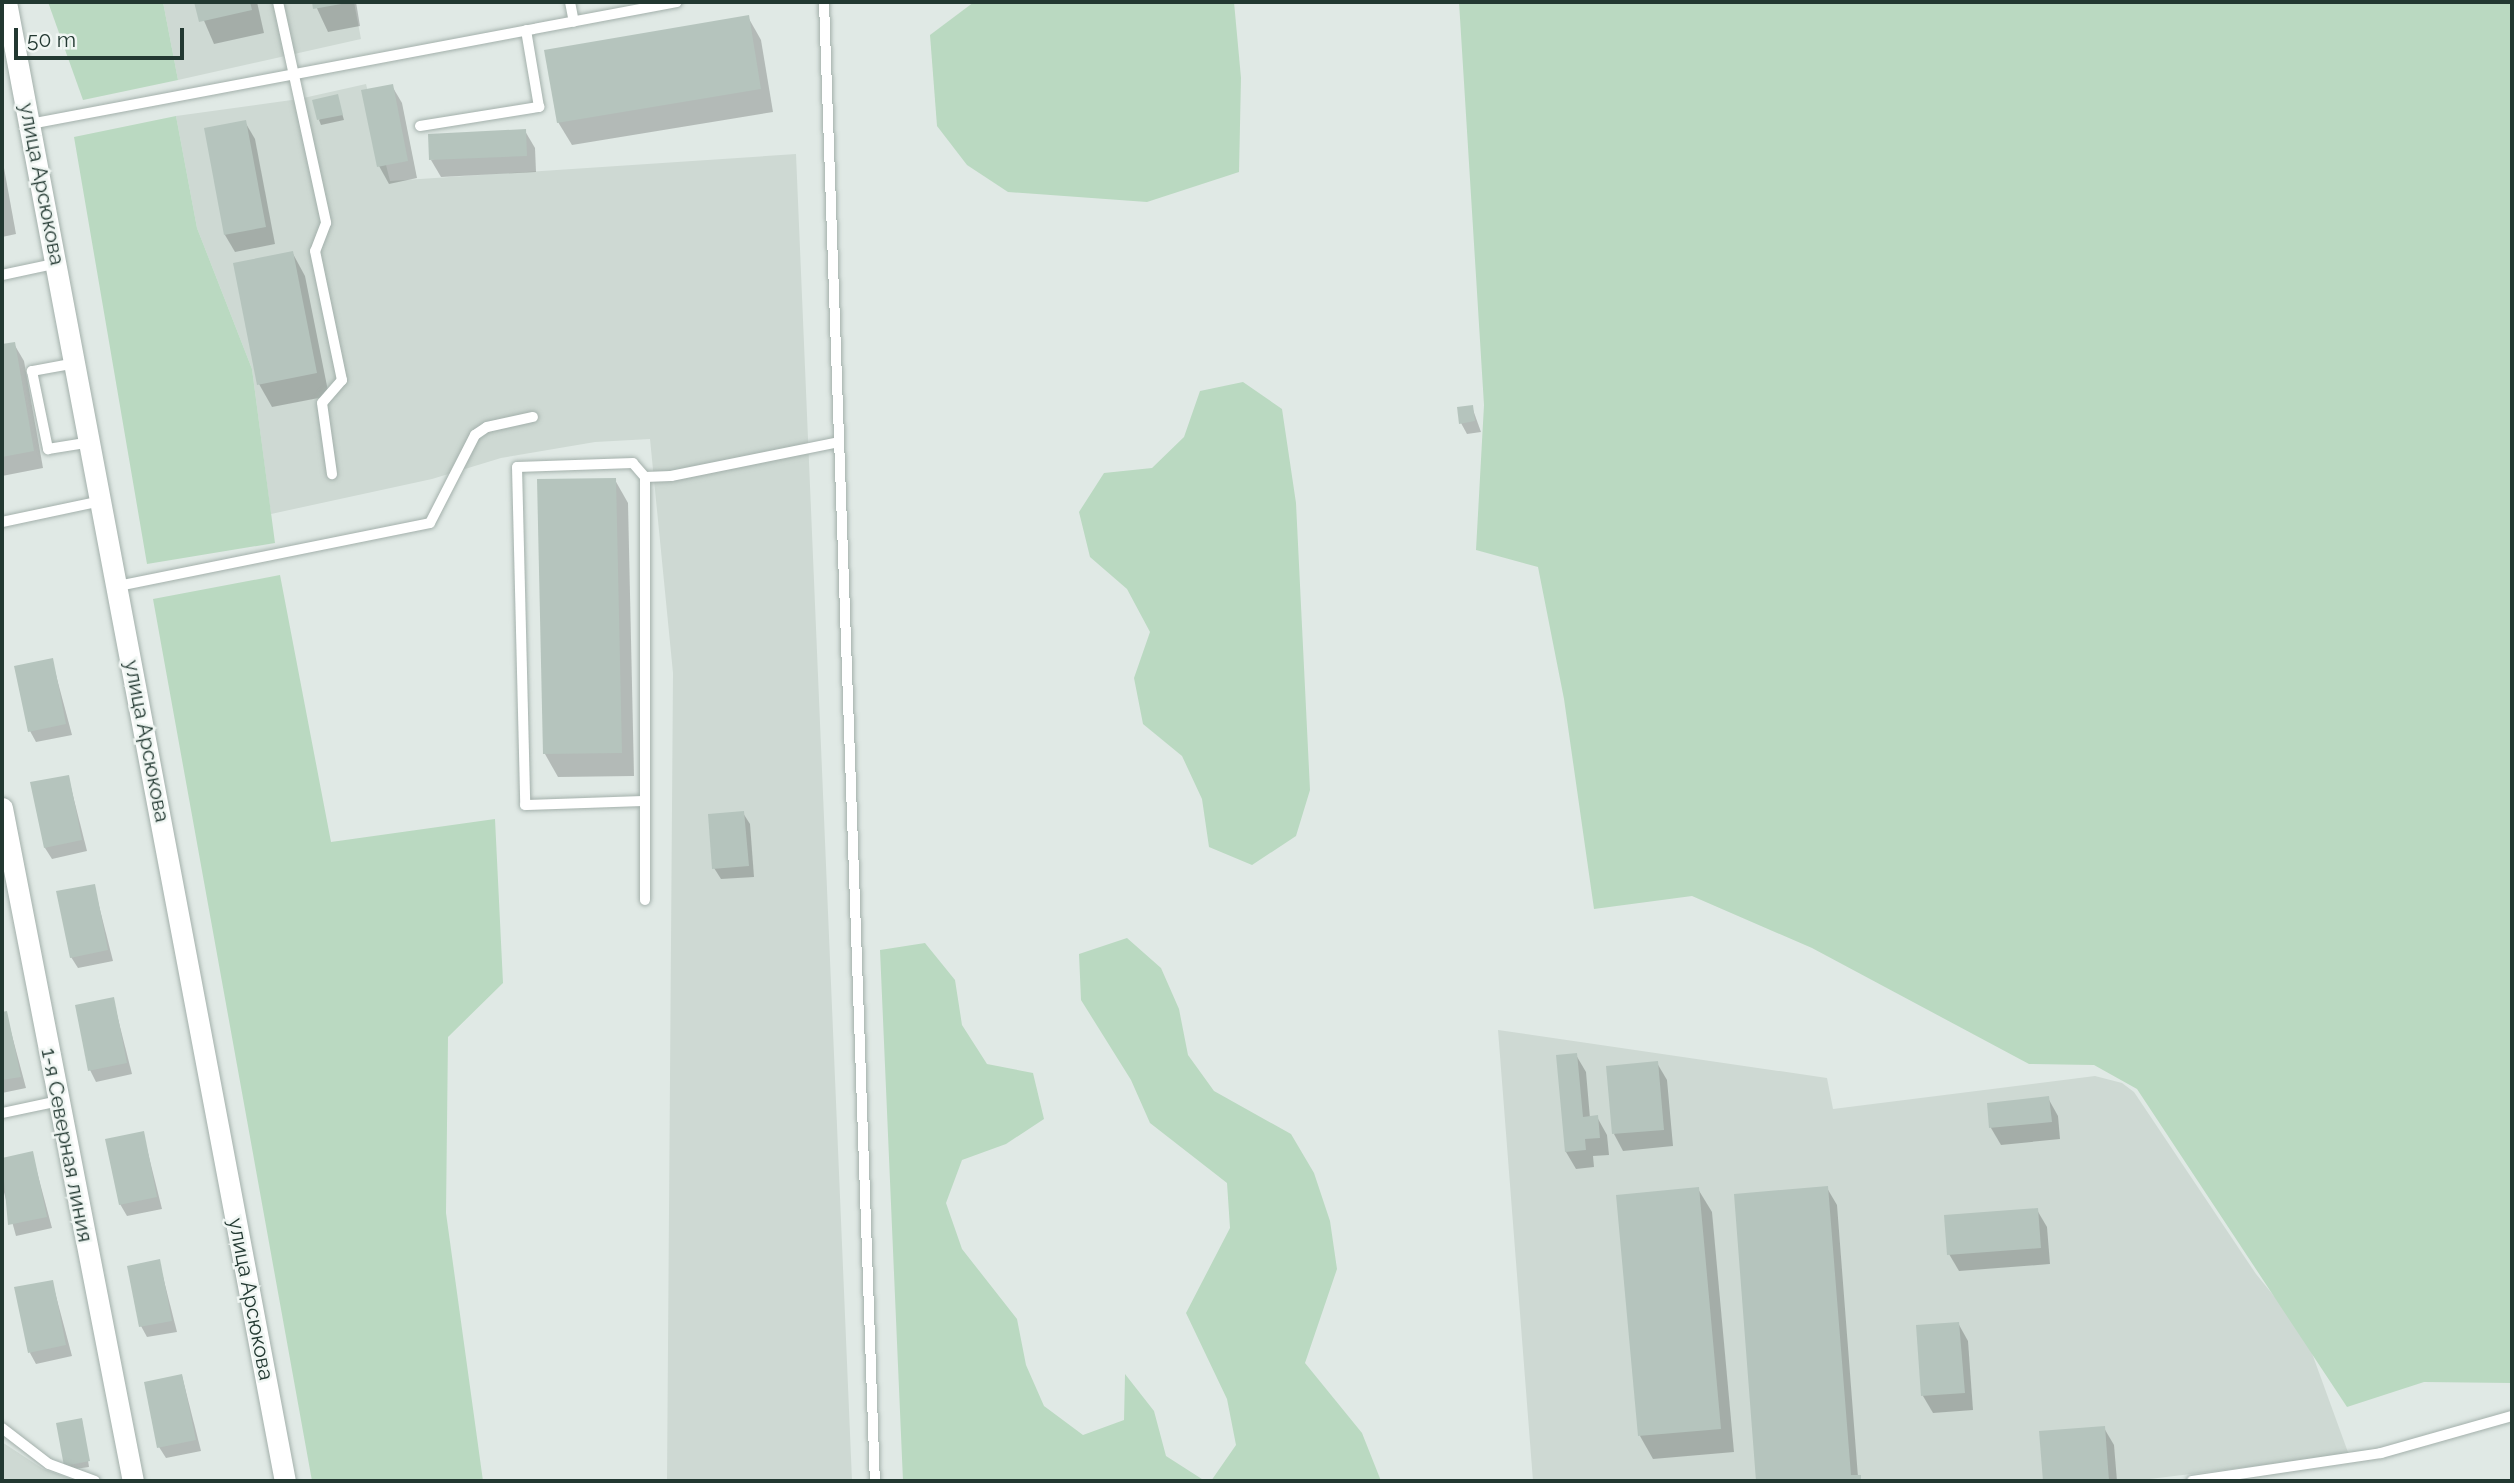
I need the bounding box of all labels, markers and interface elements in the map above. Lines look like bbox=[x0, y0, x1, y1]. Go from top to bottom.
scale bar bbox=[18, 14, 187, 58]
text: 50 m bbox=[27, 27, 76, 52]
street label: улица Арсюкова bbox=[14, 100, 70, 268]
street label: улица Арсюкова bbox=[119, 657, 175, 825]
street label: 1-я Северная линия bbox=[36, 1046, 98, 1244]
street label: улица Арсюкова bbox=[223, 1215, 279, 1383]

